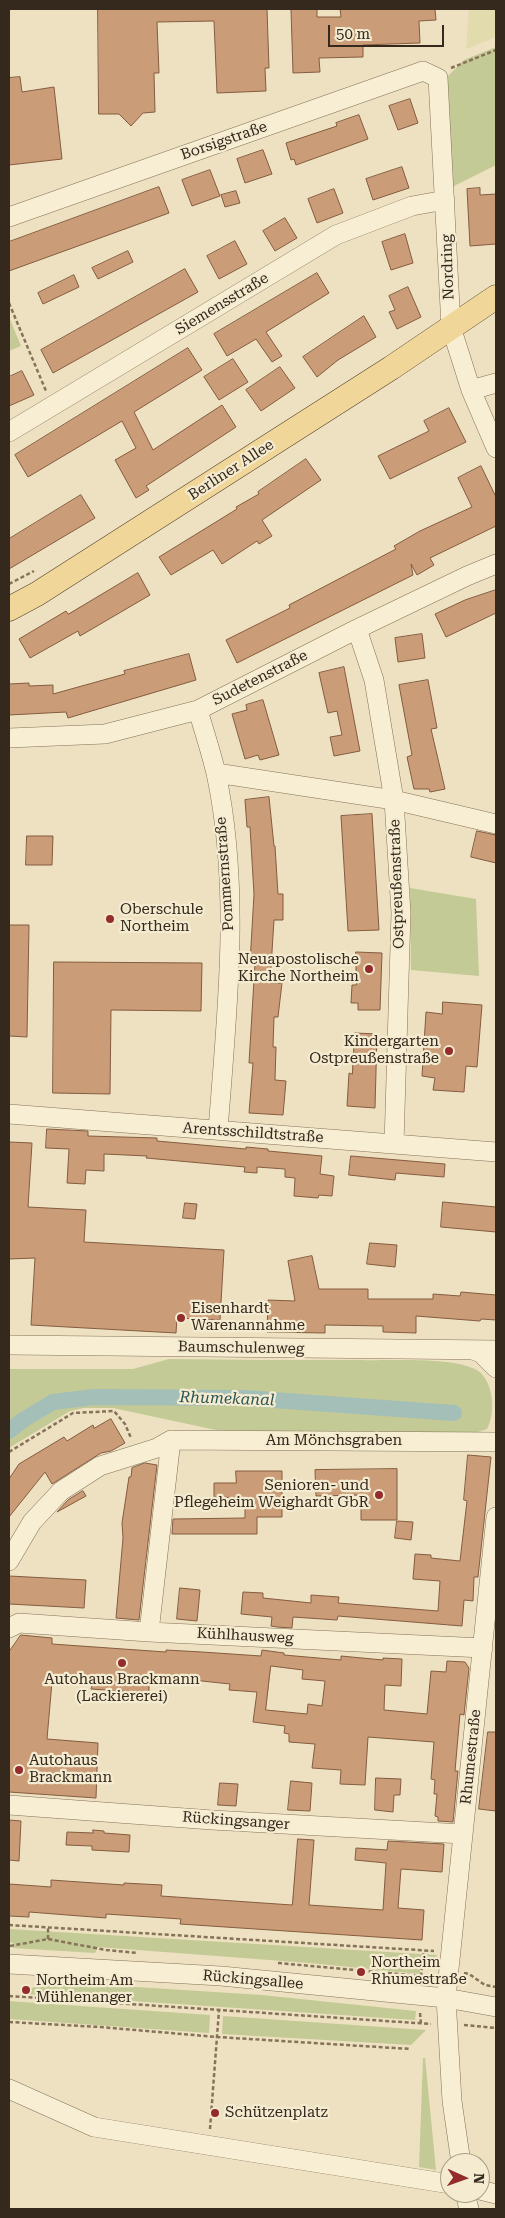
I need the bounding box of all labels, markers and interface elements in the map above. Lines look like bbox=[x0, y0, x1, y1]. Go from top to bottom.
scale bar bbox=[330, 15, 446, 47]
text: 50 m bbox=[336, 25, 370, 43]
street label: Borsigstraße bbox=[178, 118, 270, 164]
street label: Nordring bbox=[438, 234, 458, 300]
street label: Siemensstraße bbox=[172, 269, 272, 339]
street label: Berliner Allee bbox=[185, 436, 277, 504]
street label: Sudetenstraße bbox=[209, 646, 311, 710]
street label: Pommernstraße bbox=[212, 816, 238, 932]
street label: Ostpreußenstraße bbox=[386, 819, 408, 949]
place label: Oberschule Northeim bbox=[120, 901, 203, 936]
marker: Oberschule Northeim bbox=[104, 913, 116, 925]
place label: Neuapostolische Kirche Northeim bbox=[238, 951, 359, 986]
marker: Neuapostolische Kirche Northeim bbox=[363, 963, 375, 975]
place label: Kindergarten Ostpreußenstraße bbox=[309, 1033, 439, 1068]
marker: Kindergarten Ostpreußenstraße bbox=[443, 1045, 455, 1057]
street label: Arentsschildtstraße bbox=[182, 1119, 324, 1147]
place label: Eisenhardt Warenannahme bbox=[191, 1300, 305, 1335]
marker: Eisenhardt Warenannahme bbox=[175, 1312, 187, 1324]
street label: Baumschulenweg bbox=[178, 1338, 304, 1358]
water label: Rhumekanal bbox=[179, 1388, 275, 1410]
street label: Am Mönchsgraben bbox=[266, 1432, 402, 1450]
place label: Senioren- und Pflegeheim Weighardt GbR bbox=[174, 1477, 369, 1512]
marker: Senioren- und Pflegeheim Weighardt GbR bbox=[373, 1489, 385, 1501]
street label: Kühlhausweg bbox=[196, 1624, 294, 1648]
marker: Autohaus Brackmann (Lackiererei) bbox=[116, 1657, 128, 1669]
place label: Autohaus Brackmann (Lackiererei) bbox=[44, 1671, 200, 1706]
street label: Rhumestraße bbox=[457, 1708, 485, 1806]
place label: Autohaus Brackmann bbox=[29, 1752, 112, 1787]
marker: Autohaus Brackmann bbox=[13, 1764, 25, 1776]
street label: Rückingsanger bbox=[182, 1808, 290, 1834]
place label: Northeim Rhumestraße bbox=[371, 1954, 467, 1989]
marker: Northeim Rhumestraße bbox=[355, 1966, 367, 1978]
street label: Rückingsallee bbox=[202, 1967, 304, 1993]
place label: Northeim Am Mühlenanger bbox=[36, 1972, 133, 2007]
marker: Northeim Am Mühlenanger bbox=[20, 1984, 32, 1996]
place label: Schützenplatz bbox=[225, 2104, 328, 2122]
marker: Schützenplatz bbox=[209, 2107, 221, 2119]
north arrow bbox=[440, 2153, 490, 2203]
text: N bbox=[471, 2173, 487, 2184]

